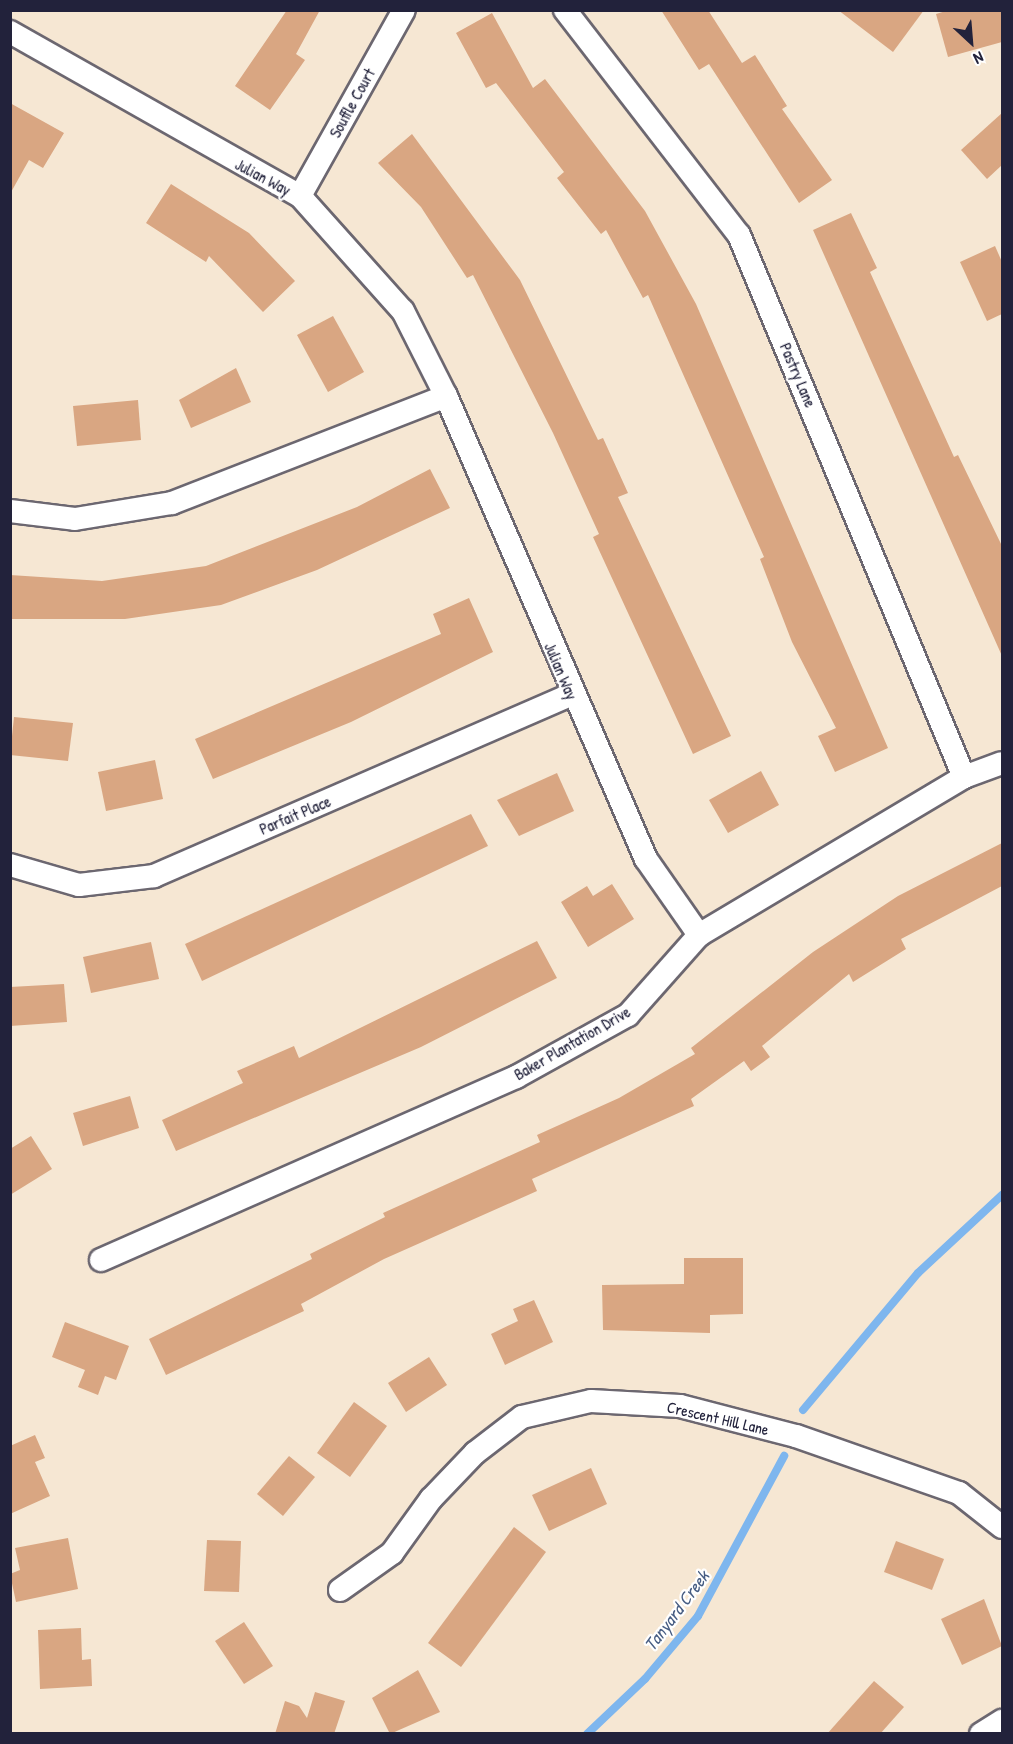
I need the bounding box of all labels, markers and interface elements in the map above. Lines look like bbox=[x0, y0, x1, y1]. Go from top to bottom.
north arrow bbox=[941, 12, 1001, 72]
text: N bbox=[970, 46, 988, 70]
street label: Souffle Court bbox=[325, 65, 379, 141]
street label: Julian Way bbox=[232, 154, 294, 200]
street label: Pastry Lane bbox=[776, 340, 820, 410]
street label: Julian Way bbox=[540, 640, 582, 702]
street label: Parfait Place bbox=[256, 791, 334, 839]
street label: Baker Plantation Drive bbox=[510, 1002, 634, 1084]
street label: Crescent Hill Lane bbox=[665, 1397, 771, 1439]
water label: Tanyard Creek bbox=[640, 1567, 714, 1655]

